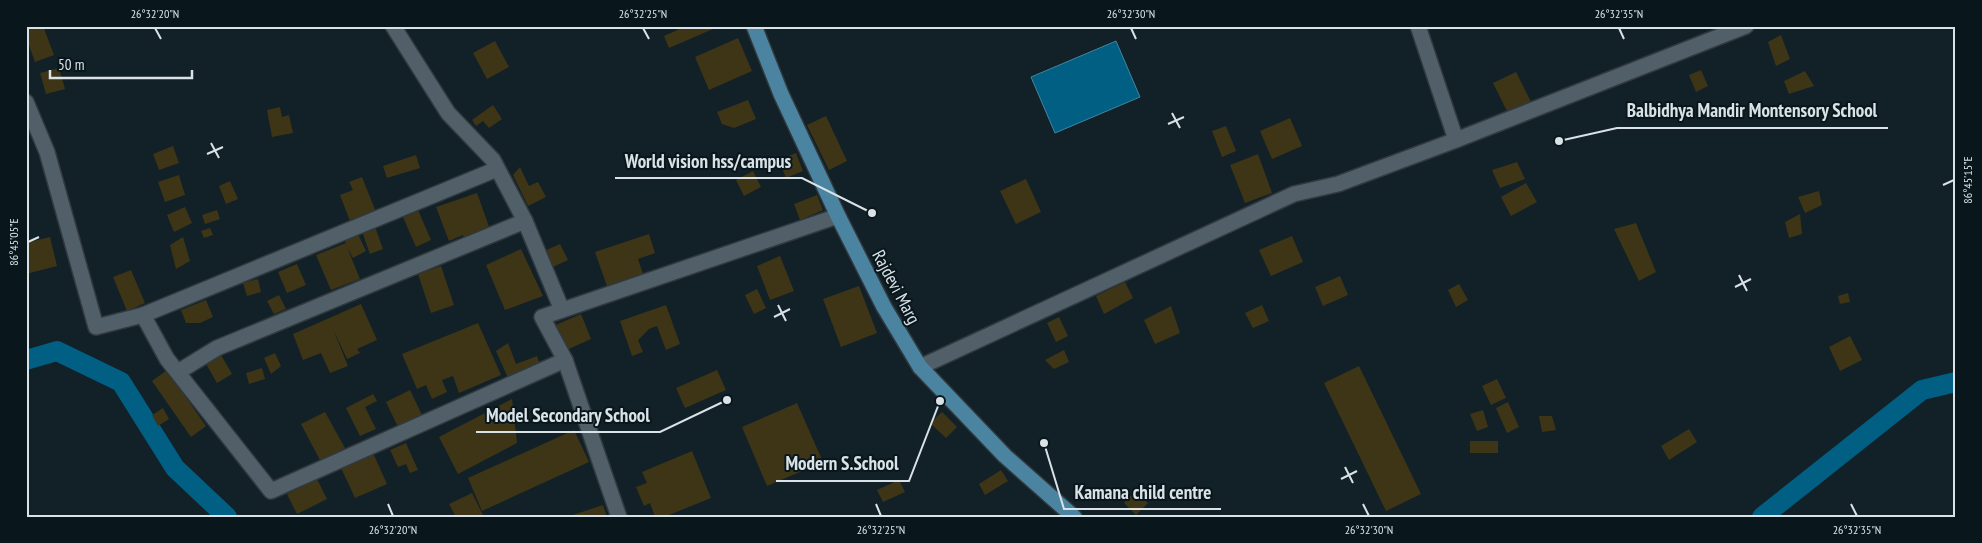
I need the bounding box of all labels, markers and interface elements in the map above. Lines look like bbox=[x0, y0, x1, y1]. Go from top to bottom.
text: 26°32'20"N bbox=[131, 6, 179, 21]
text: 26°32'25"N bbox=[619, 6, 667, 21]
text: 26°32'30"N bbox=[1107, 6, 1155, 21]
text: 26°32'35"N bbox=[1595, 6, 1643, 21]
scale bar bbox=[50, 48, 192, 80]
text: 50 m bbox=[58, 55, 84, 74]
callout: Balbidhya Mandir Montensory School bbox=[1617, 94, 1888, 128]
text: Balbidhya Mandir Montensory School bbox=[1627, 98, 1878, 122]
callout: World vision hss/campus bbox=[615, 144, 802, 178]
text: World vision hss/campus bbox=[624, 149, 791, 173]
text: 86°45'15"E bbox=[1960, 156, 1975, 204]
text: 86°45'05"E bbox=[6, 218, 21, 266]
street label: Rajdevi Marg bbox=[867, 246, 926, 328]
callout: Model Secondary School bbox=[476, 398, 660, 432]
text: Model Secondary School bbox=[486, 403, 650, 427]
callout: Modern S.School bbox=[776, 447, 909, 481]
text: Modern S.School bbox=[785, 451, 899, 475]
callout: Kamana child centre bbox=[1064, 475, 1221, 509]
text: Kamana child centre bbox=[1075, 480, 1211, 504]
text: 26°32'20"N bbox=[369, 522, 417, 537]
text: 26°32'25"N bbox=[857, 522, 905, 537]
text: 26°32'30"N bbox=[1345, 522, 1393, 537]
text: 26°32'35"N bbox=[1833, 522, 1881, 537]

